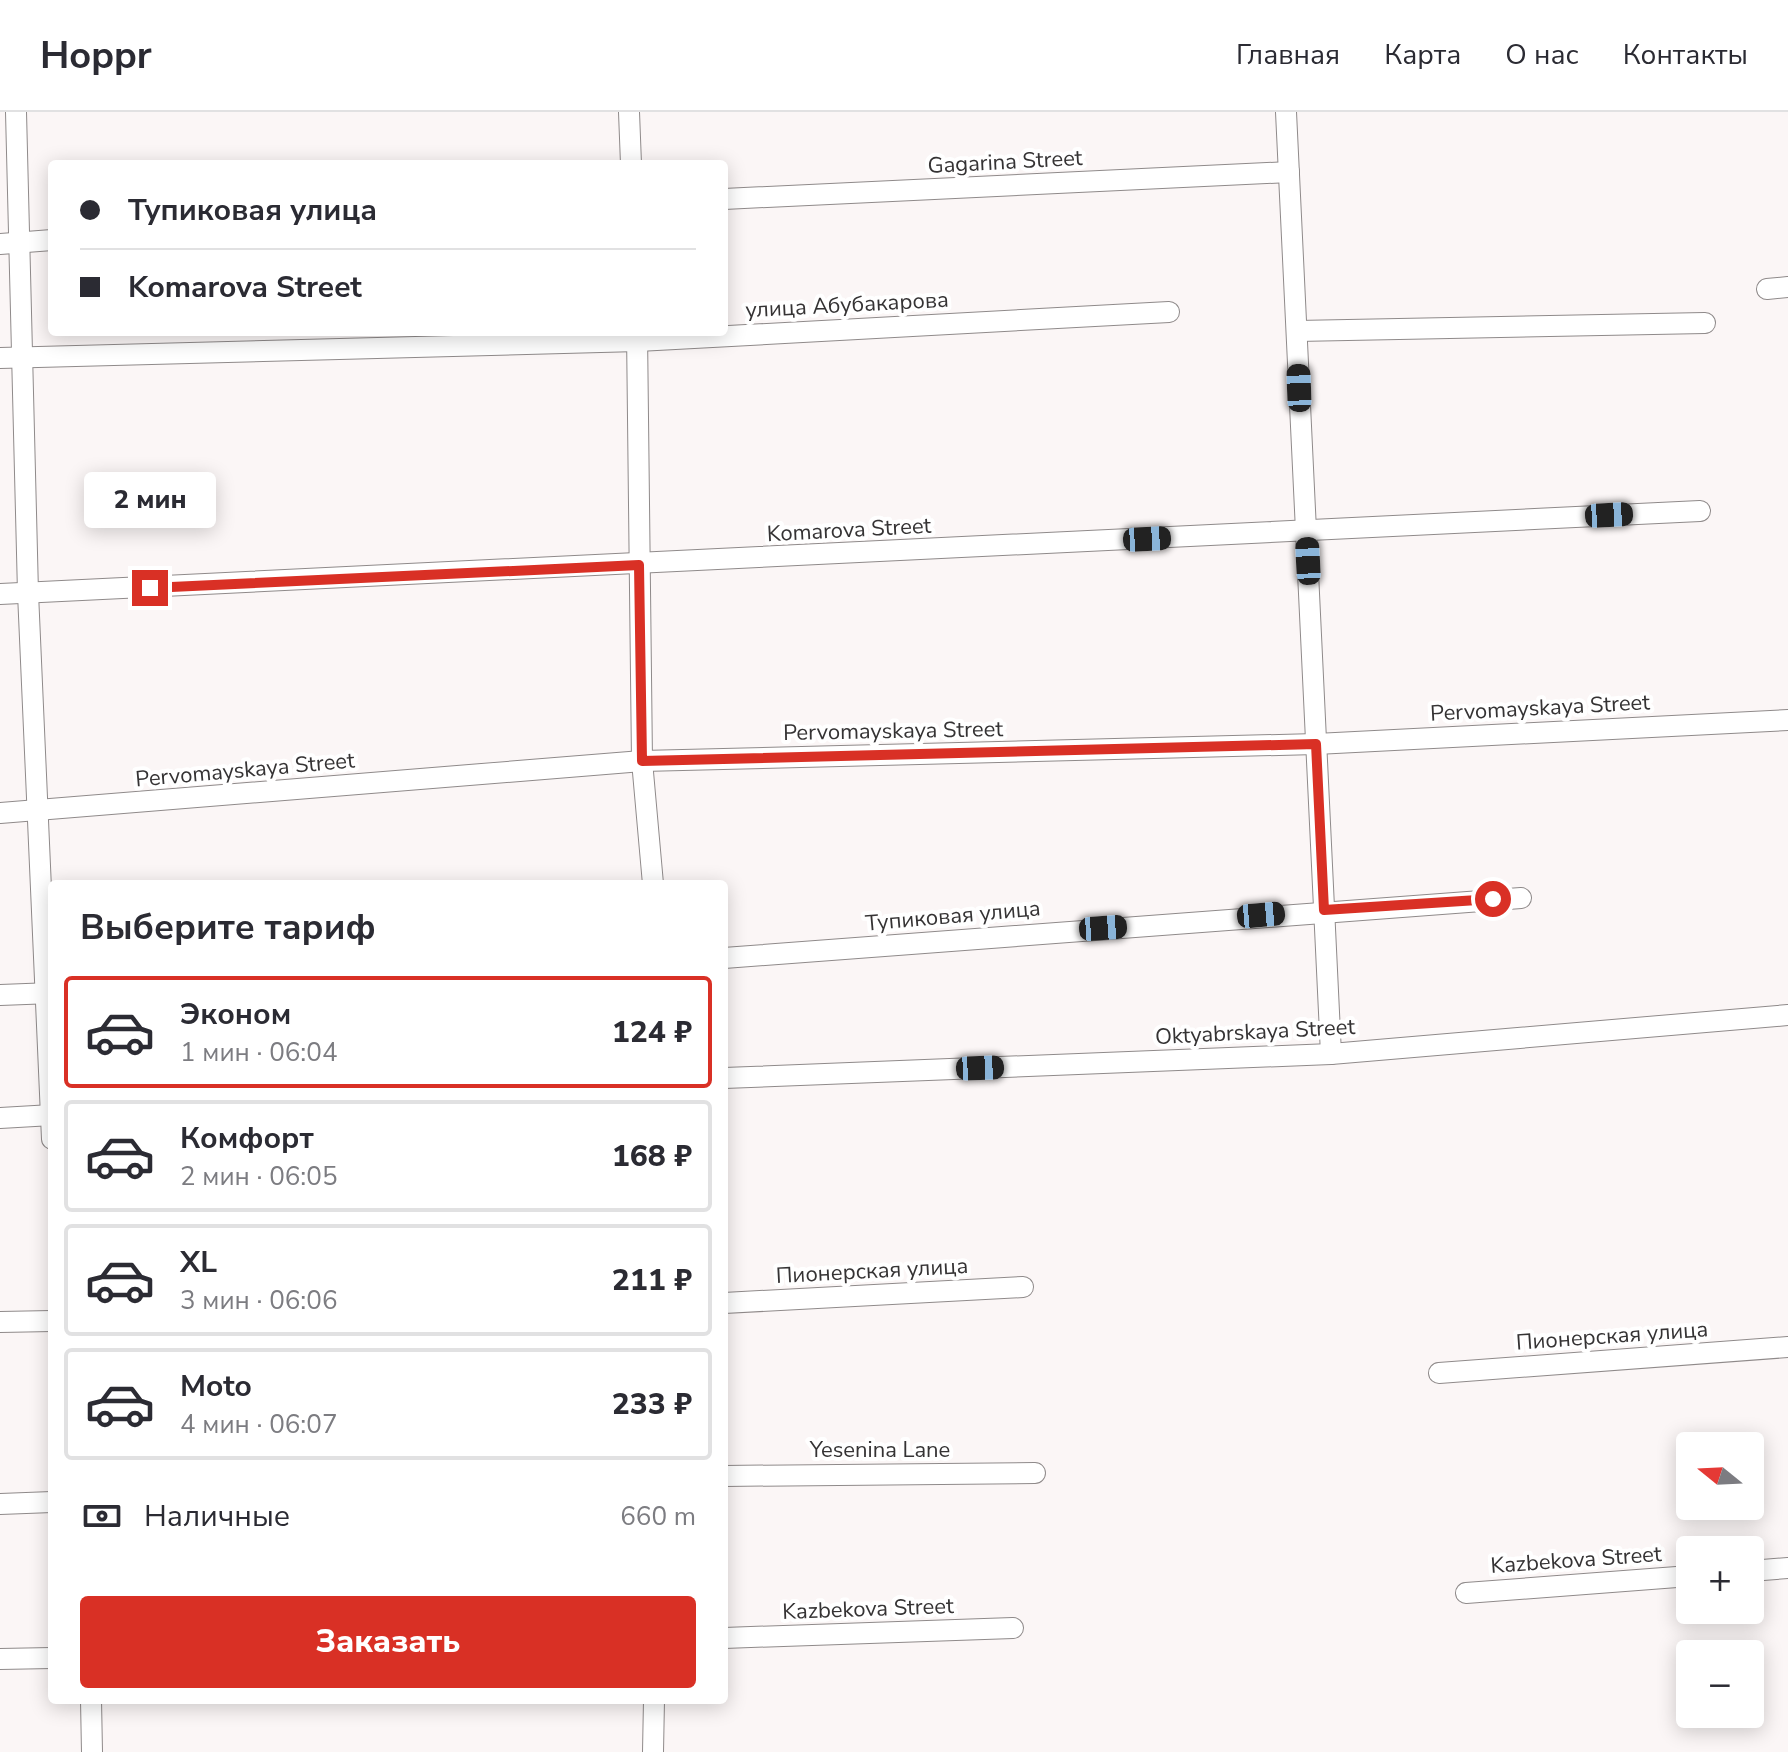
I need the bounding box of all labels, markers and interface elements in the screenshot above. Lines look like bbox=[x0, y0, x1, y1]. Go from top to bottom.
text: Hoppr bbox=[40, 30, 152, 81]
text: Главная bbox=[1236, 36, 1340, 74]
text: Карта bbox=[1384, 36, 1461, 74]
text: О нас bbox=[1505, 36, 1579, 74]
text: Контакты bbox=[1623, 36, 1748, 74]
street label: Gagarina Street bbox=[927, 143, 1083, 181]
text: Тупиковая улица bbox=[128, 190, 377, 231]
text: Komarova Street bbox=[128, 267, 362, 308]
street label: улица Абубакарова bbox=[745, 285, 949, 325]
car bbox=[1286, 364, 1312, 412]
callout: 2 мин bbox=[84, 472, 216, 528]
text: 2 мин bbox=[113, 482, 187, 517]
car bbox=[1584, 502, 1634, 528]
street label: Komarova Street bbox=[766, 511, 932, 549]
car bbox=[1122, 526, 1172, 552]
car bbox=[1295, 536, 1321, 586]
route end bbox=[132, 570, 168, 606]
street label: Pervomayskaya Street bbox=[1429, 687, 1651, 729]
street label: Pervomayskaya Street bbox=[783, 714, 1004, 748]
street label: Pervomayskaya Street bbox=[134, 745, 356, 795]
route start bbox=[1475, 881, 1511, 917]
street label: Тупиковая улица bbox=[864, 893, 1042, 939]
car bbox=[1236, 901, 1286, 929]
text: Выберите тариф bbox=[80, 903, 376, 952]
car bbox=[1078, 914, 1128, 942]
text: Эконом bbox=[180, 994, 291, 1035]
icon: car bbox=[84, 996, 156, 1068]
text: 124 ₽ bbox=[612, 1012, 692, 1053]
street label: Oktyabrskaya Street bbox=[1154, 1012, 1356, 1052]
text: 1 мин · 06:04 bbox=[180, 1035, 337, 1070]
car bbox=[956, 1055, 1004, 1081]
text: Комфорт bbox=[180, 1118, 314, 1159]
icon: car bbox=[84, 1120, 156, 1192]
text: 168 ₽ bbox=[612, 1136, 692, 1177]
text: 2 мин · 06:05 bbox=[180, 1159, 337, 1194]
text: XL bbox=[180, 1242, 217, 1283]
icon: car bbox=[84, 1244, 156, 1316]
street label: Пионерская улица bbox=[775, 1251, 969, 1291]
text: 211 ₽ bbox=[612, 1260, 692, 1301]
text: 3 мин · 06:06 bbox=[180, 1283, 337, 1318]
street label: Пионерская улица bbox=[1515, 1314, 1709, 1358]
text: Moto bbox=[180, 1366, 252, 1407]
icon: car bbox=[84, 1368, 156, 1440]
text: 233 ₽ bbox=[612, 1384, 692, 1425]
text: 4 мин · 06:07 bbox=[180, 1407, 337, 1442]
north arrow bbox=[1676, 1432, 1764, 1520]
map controls bbox=[1676, 1432, 1764, 1728]
street label: Yesenina Lane bbox=[809, 1435, 950, 1465]
icon: cash bbox=[80, 1494, 124, 1538]
text: Наличные bbox=[144, 1496, 290, 1537]
text: 660 m bbox=[620, 1499, 696, 1534]
button: + bbox=[1676, 1536, 1764, 1624]
street label: Kazbekova Street bbox=[1489, 1539, 1663, 1581]
street label: Kazbekova Street bbox=[782, 1591, 954, 1627]
button: Заказать bbox=[80, 1596, 696, 1688]
button: − bbox=[1676, 1640, 1764, 1728]

